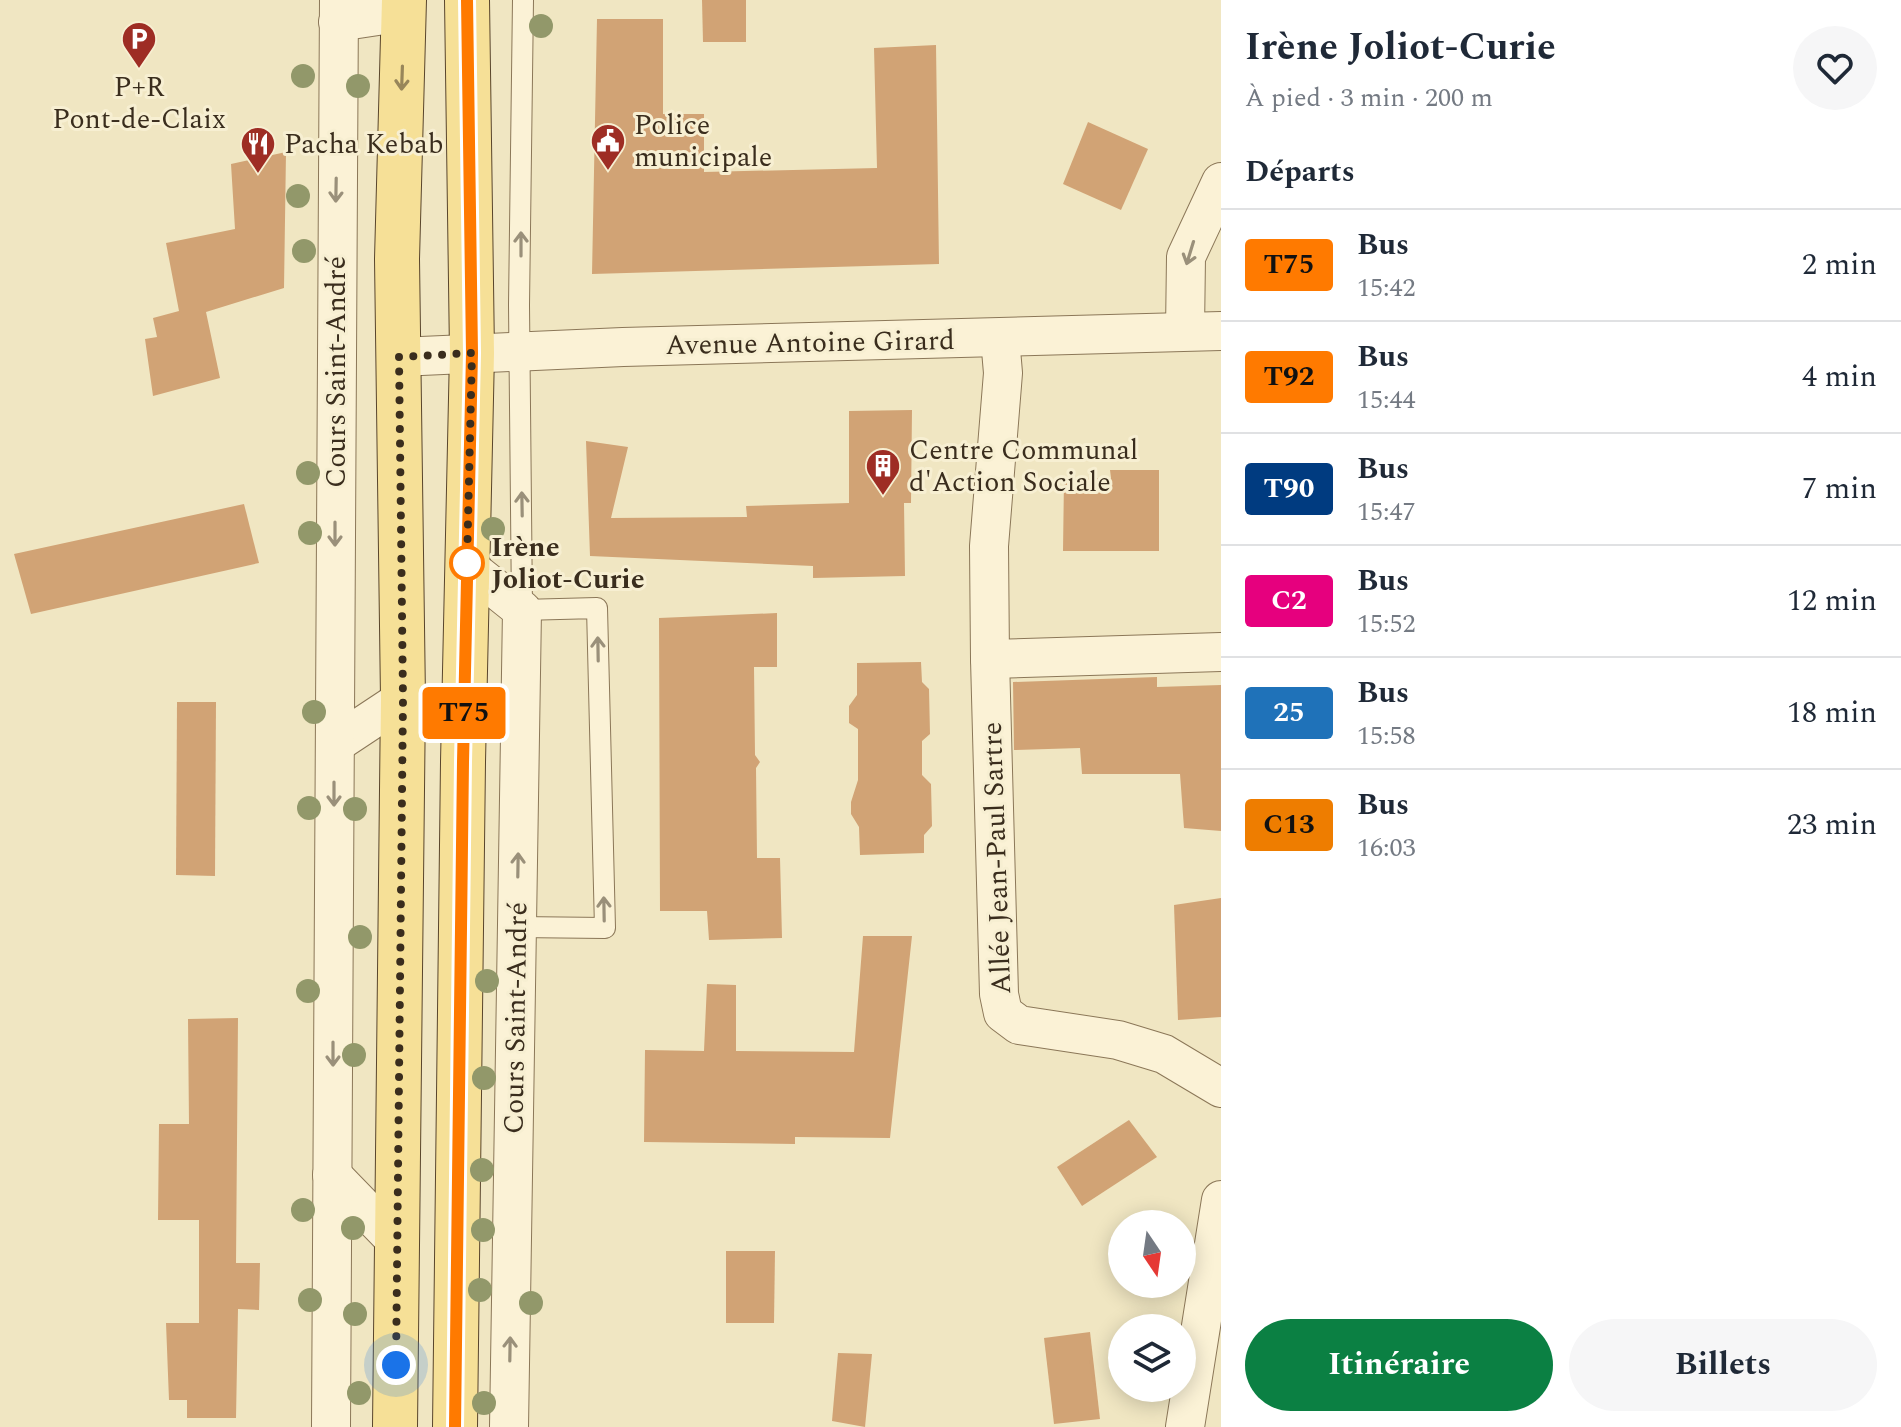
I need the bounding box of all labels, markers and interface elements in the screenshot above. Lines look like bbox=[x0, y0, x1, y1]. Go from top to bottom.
text: Irène Joliot-Curie bbox=[1245, 19, 1556, 77]
parking icon: P+R Pont-de-Claix bbox=[120, 20, 158, 70]
button: heart bbox=[1793, 26, 1877, 110]
one-way arrow bbox=[394, 64, 410, 91]
place label: P+R Pont-de-Claix bbox=[52, 66, 226, 141]
text: À pied · 3 min · 200 m bbox=[1245, 78, 1493, 118]
place label: Police municipale bbox=[634, 104, 772, 179]
public building icon: Police municipale bbox=[589, 122, 627, 172]
place label: Pacha Kebab bbox=[284, 123, 443, 166]
restaurant icon: Pacha Kebab bbox=[239, 125, 277, 175]
text: Départs bbox=[1245, 149, 1355, 195]
one-way arrow bbox=[328, 176, 344, 203]
text: Bus bbox=[1357, 222, 1409, 268]
one-way arrow bbox=[513, 231, 529, 258]
one-way arrow bbox=[1182, 240, 1196, 265]
text: 2 min bbox=[1802, 242, 1877, 288]
text: T75 bbox=[1263, 243, 1315, 286]
street label: Cours Saint-André bbox=[315, 256, 358, 488]
text: 15:42 bbox=[1357, 268, 1416, 308]
street label: Avenue Antoine Girard bbox=[665, 319, 955, 367]
text: Bus bbox=[1357, 334, 1409, 380]
text: 4 min bbox=[1802, 354, 1877, 400]
text: T92 bbox=[1263, 355, 1315, 398]
text: 15:44 bbox=[1357, 380, 1416, 420]
place label: Centre Communal d'Action Sociale bbox=[909, 429, 1138, 504]
text: Bus bbox=[1357, 446, 1409, 492]
building icon: Centre Communal d'Action Sociale bbox=[864, 447, 902, 497]
text: 7 min bbox=[1802, 466, 1877, 512]
text: T90 bbox=[1263, 467, 1315, 510]
one-way arrow bbox=[514, 491, 529, 518]
text: 15:47 bbox=[1357, 492, 1416, 532]
one-way arrow bbox=[327, 520, 343, 547]
place label: Irène Joliot-Curie bbox=[491, 526, 645, 601]
marker: Irène Joliot-Curie bbox=[450, 546, 484, 580]
text: Bus bbox=[1357, 558, 1409, 604]
text: 12 min bbox=[1787, 578, 1877, 624]
text: C2 bbox=[1271, 579, 1307, 622]
text: 15:52 bbox=[1357, 604, 1416, 644]
one-way arrow bbox=[590, 636, 605, 663]
text: Bus bbox=[1357, 670, 1409, 716]
line badge: T75 bbox=[418, 687, 510, 739]
text: 18 min bbox=[1787, 690, 1877, 736]
text: T75 bbox=[438, 691, 490, 734]
text: 25 bbox=[1273, 691, 1305, 734]
text: 15:58 bbox=[1357, 716, 1416, 756]
street label: Allée Jean-Paul Sartre bbox=[971, 721, 1023, 995]
one-way arrow bbox=[327, 780, 342, 807]
text: Bus bbox=[1357, 782, 1409, 828]
text: 23 min bbox=[1787, 802, 1877, 848]
text: C13 bbox=[1263, 803, 1315, 846]
text: 16:03 bbox=[1357, 828, 1416, 868]
one-way arrow bbox=[510, 852, 526, 879]
one-way arrow bbox=[596, 896, 612, 923]
street label: Cours Saint-André bbox=[492, 902, 540, 1134]
one-way arrow bbox=[325, 1040, 341, 1067]
north arrow bbox=[1108, 1210, 1196, 1298]
map controls bbox=[1108, 1210, 1196, 1402]
button: layers bbox=[1108, 1314, 1196, 1402]
button: Itinéraire bbox=[1245, 1319, 1553, 1411]
button: Billets bbox=[1569, 1319, 1877, 1411]
one-way arrow bbox=[502, 1336, 518, 1363]
your location bbox=[376, 1345, 416, 1385]

